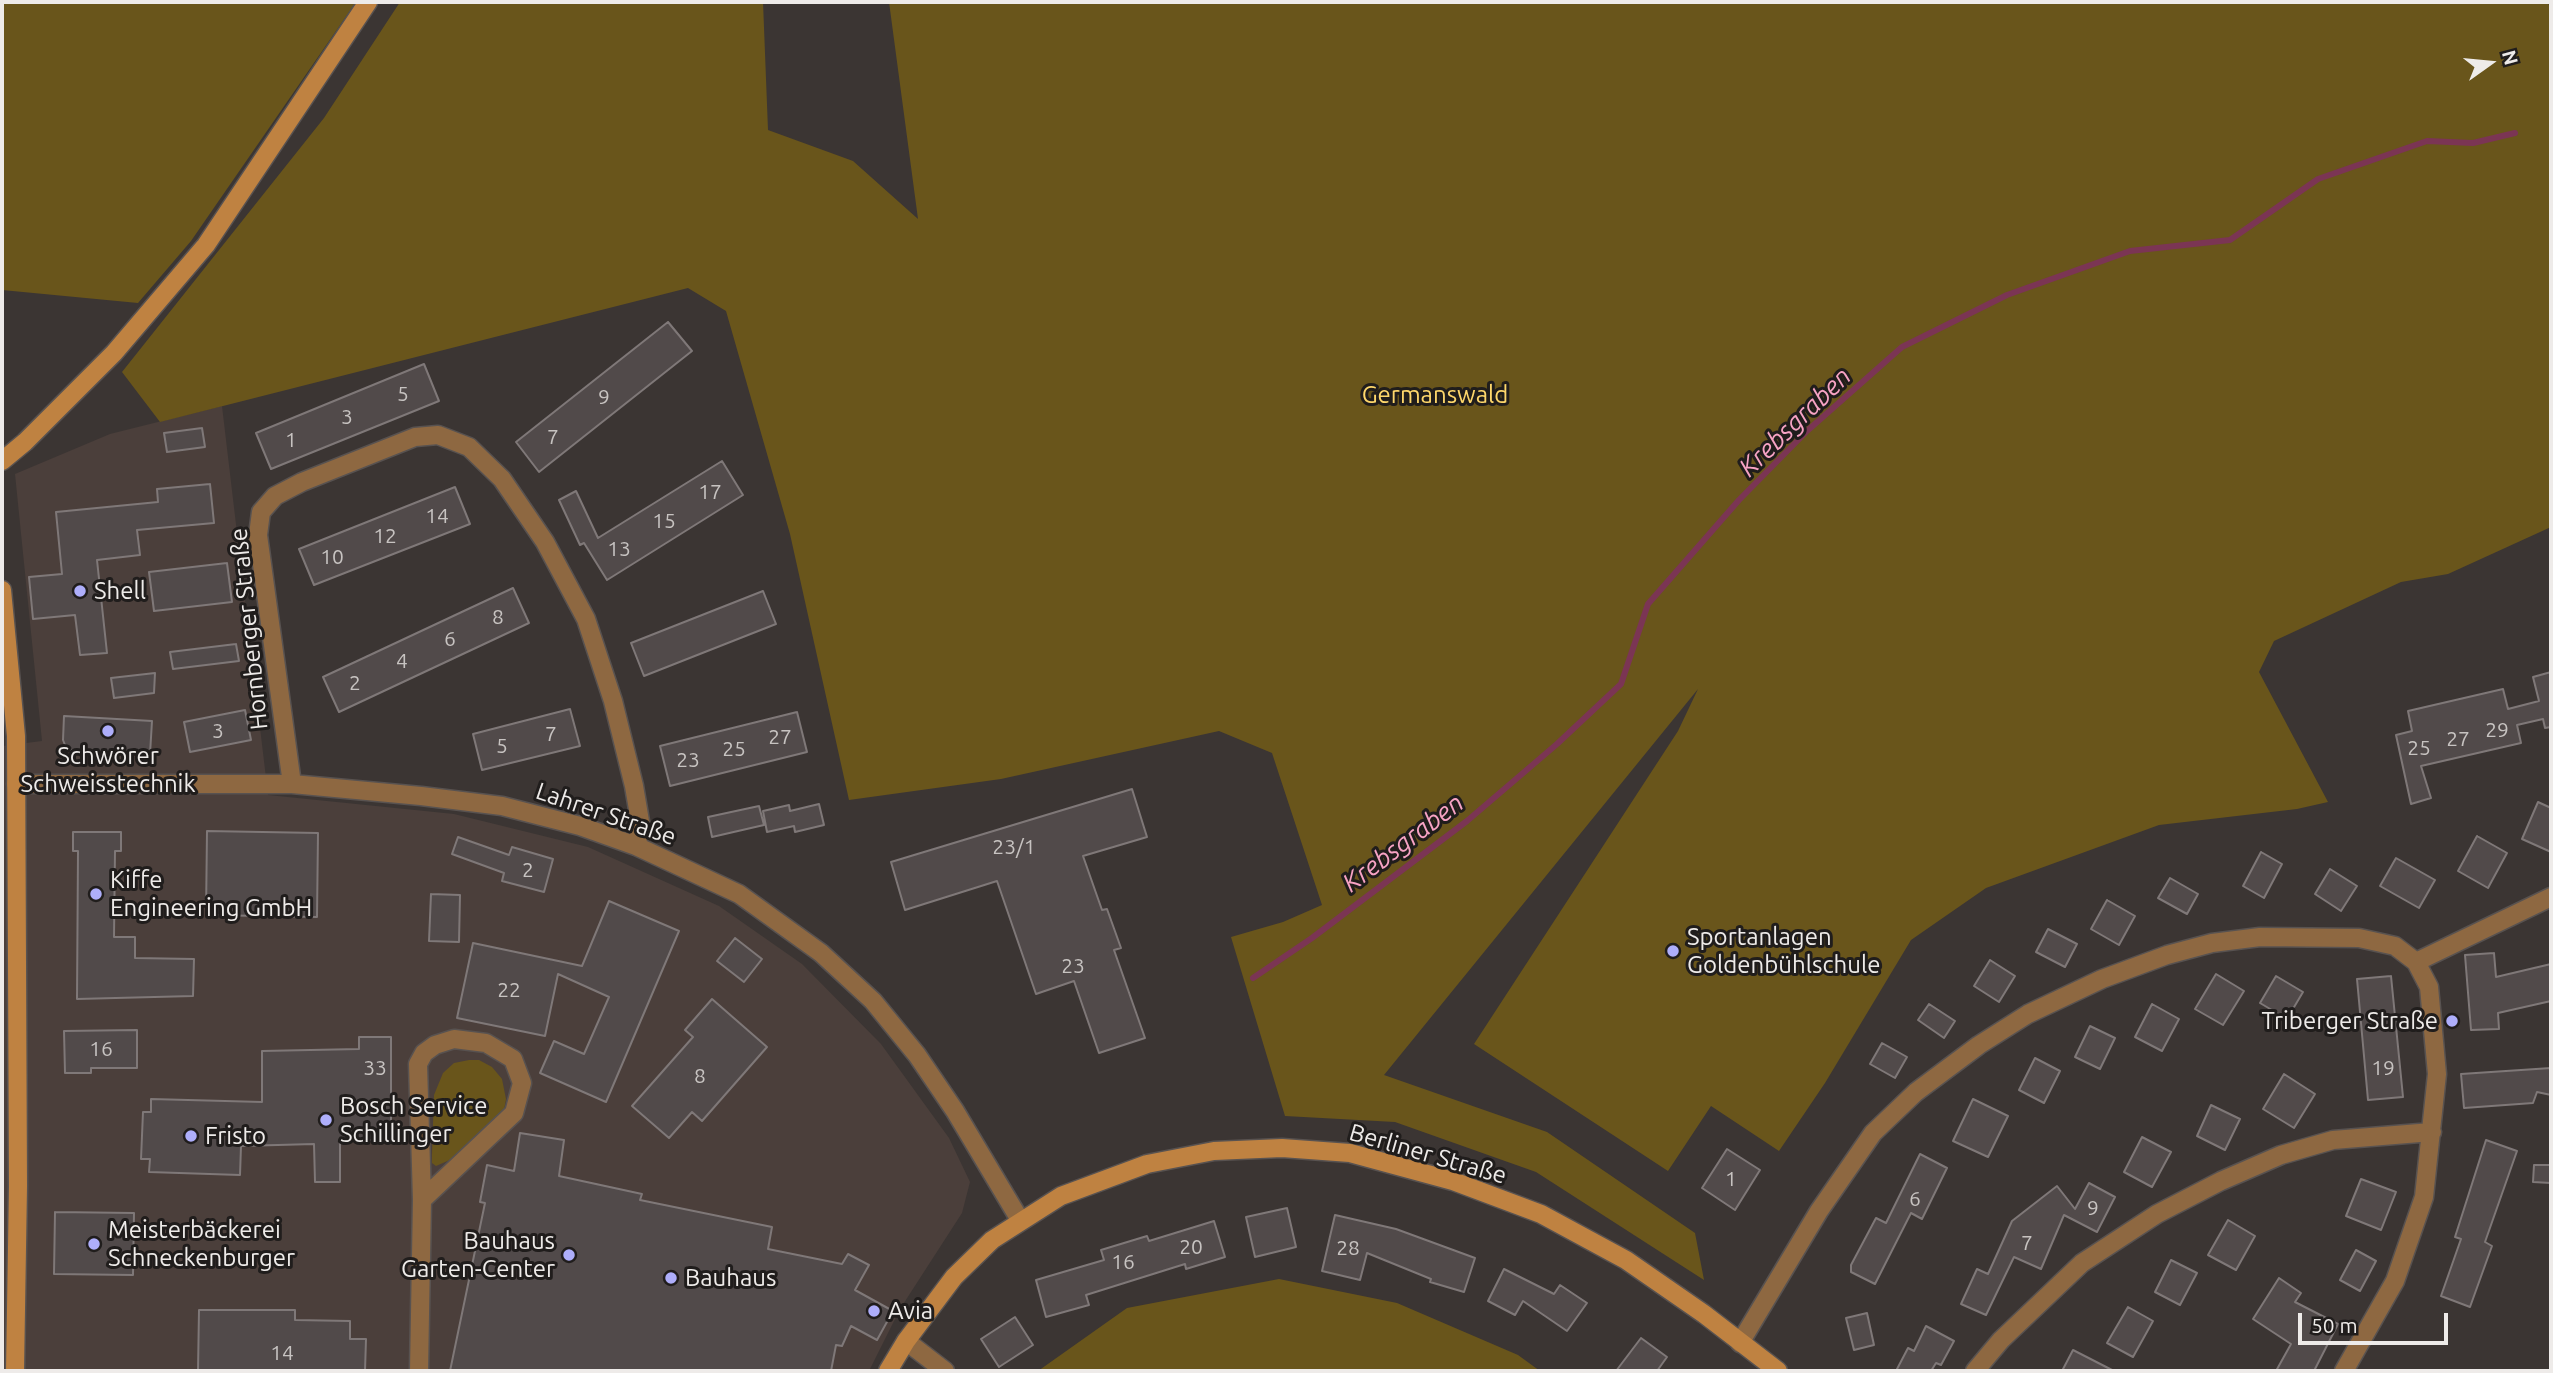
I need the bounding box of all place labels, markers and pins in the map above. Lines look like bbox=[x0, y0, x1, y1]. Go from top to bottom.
place label: Shell bbox=[94, 577, 146, 605]
marker: Shell bbox=[72, 583, 88, 599]
marker: Schwörer Schweisstechnik bbox=[100, 723, 116, 739]
place label: Schwörer Schweisstechnik bbox=[20, 742, 196, 798]
place label: Kiffe Engineering GmbH bbox=[110, 866, 312, 922]
marker: Kiffe Engineering GmbH bbox=[88, 886, 104, 902]
place label: Sportanlagen Goldenbühlschule bbox=[1687, 923, 1880, 979]
marker: Sportanlagen Goldenbühlschule bbox=[1665, 943, 1681, 959]
place label: Triberger Straße bbox=[2261, 1007, 2438, 1035]
marker: Triberger Straße bbox=[2444, 1013, 2460, 1029]
place label: Bosch Service Schillinger bbox=[340, 1092, 487, 1148]
marker: Bosch Service Schillinger bbox=[318, 1112, 334, 1128]
place label: Fristo bbox=[205, 1122, 266, 1150]
marker: Fristo bbox=[183, 1128, 199, 1144]
place label: Meisterbäckerei Schneckenburger bbox=[108, 1216, 295, 1272]
place label: Bauhaus Garten-Center bbox=[401, 1227, 555, 1283]
marker: Meisterbäckerei Schneckenburger bbox=[86, 1236, 102, 1252]
marker: Bauhaus Garten-Center bbox=[561, 1247, 577, 1263]
place label: Bauhaus bbox=[685, 1264, 776, 1292]
marker: Bauhaus bbox=[663, 1270, 679, 1286]
place label: Avia bbox=[888, 1297, 933, 1325]
marker: Avia bbox=[866, 1303, 882, 1319]

